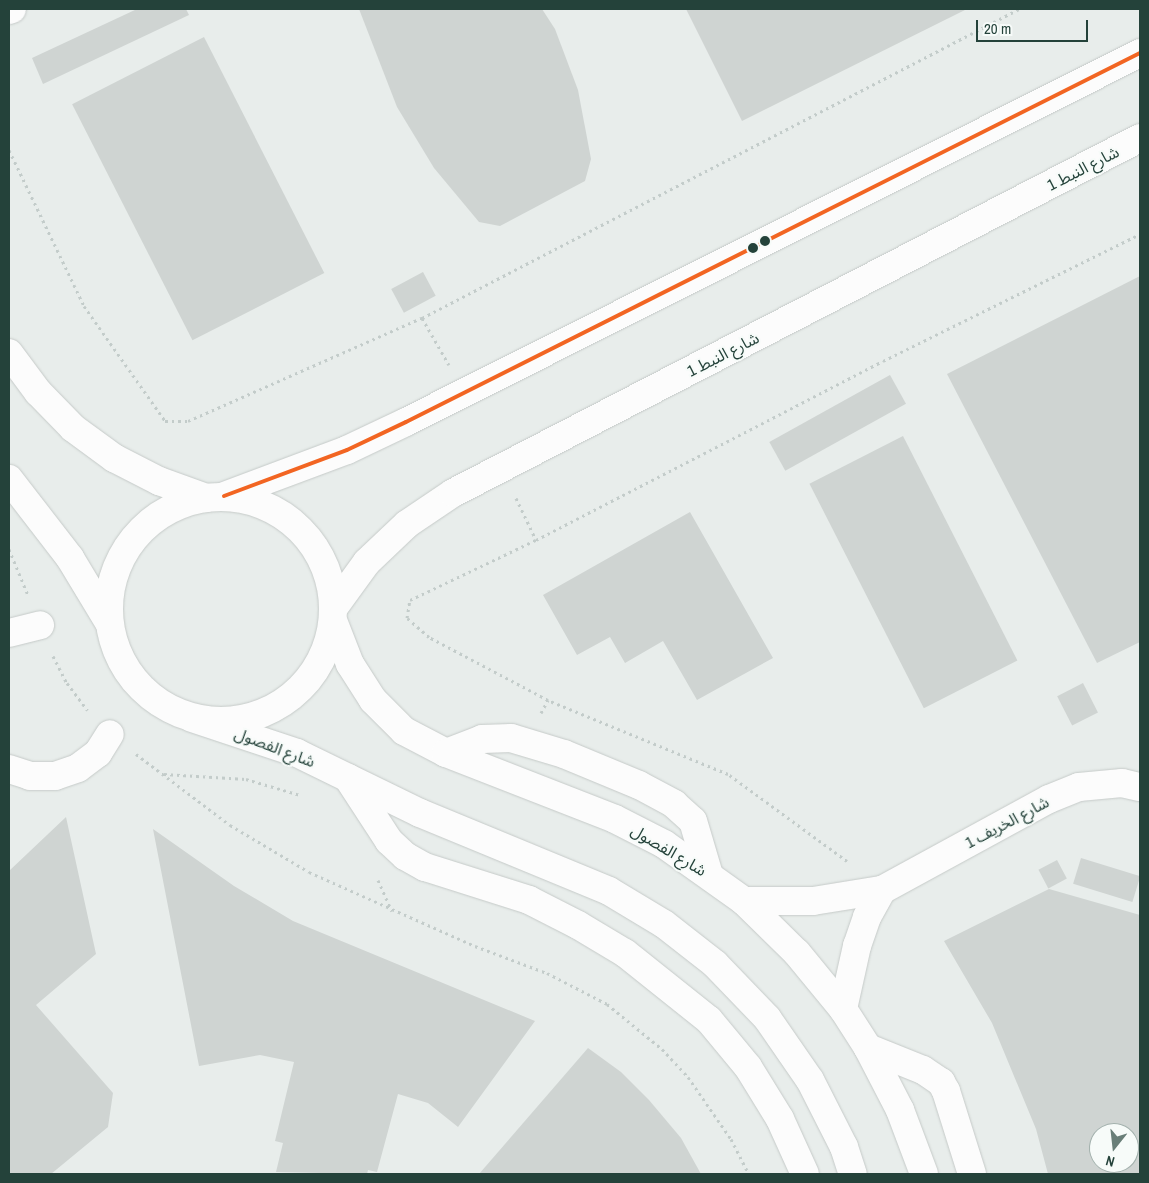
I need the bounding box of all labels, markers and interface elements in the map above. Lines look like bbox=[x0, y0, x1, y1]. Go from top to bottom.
scale bar bbox=[979, 10, 1092, 42]
text: 20 m bbox=[984, 18, 1011, 39]
street label: شارع النبط 1 bbox=[1044, 142, 1122, 194]
unlabelled marker bbox=[760, 236, 770, 246]
unlabelled marker bbox=[748, 243, 758, 253]
street label: شارع النبط 1 bbox=[684, 328, 762, 380]
street label: شارع الفصول bbox=[232, 723, 318, 771]
street label: شارع الخريف 1 bbox=[962, 792, 1052, 852]
street label: شارع الفصول bbox=[628, 820, 710, 880]
north arrow bbox=[1089, 1123, 1139, 1173]
text: N bbox=[1104, 1152, 1117, 1171]

